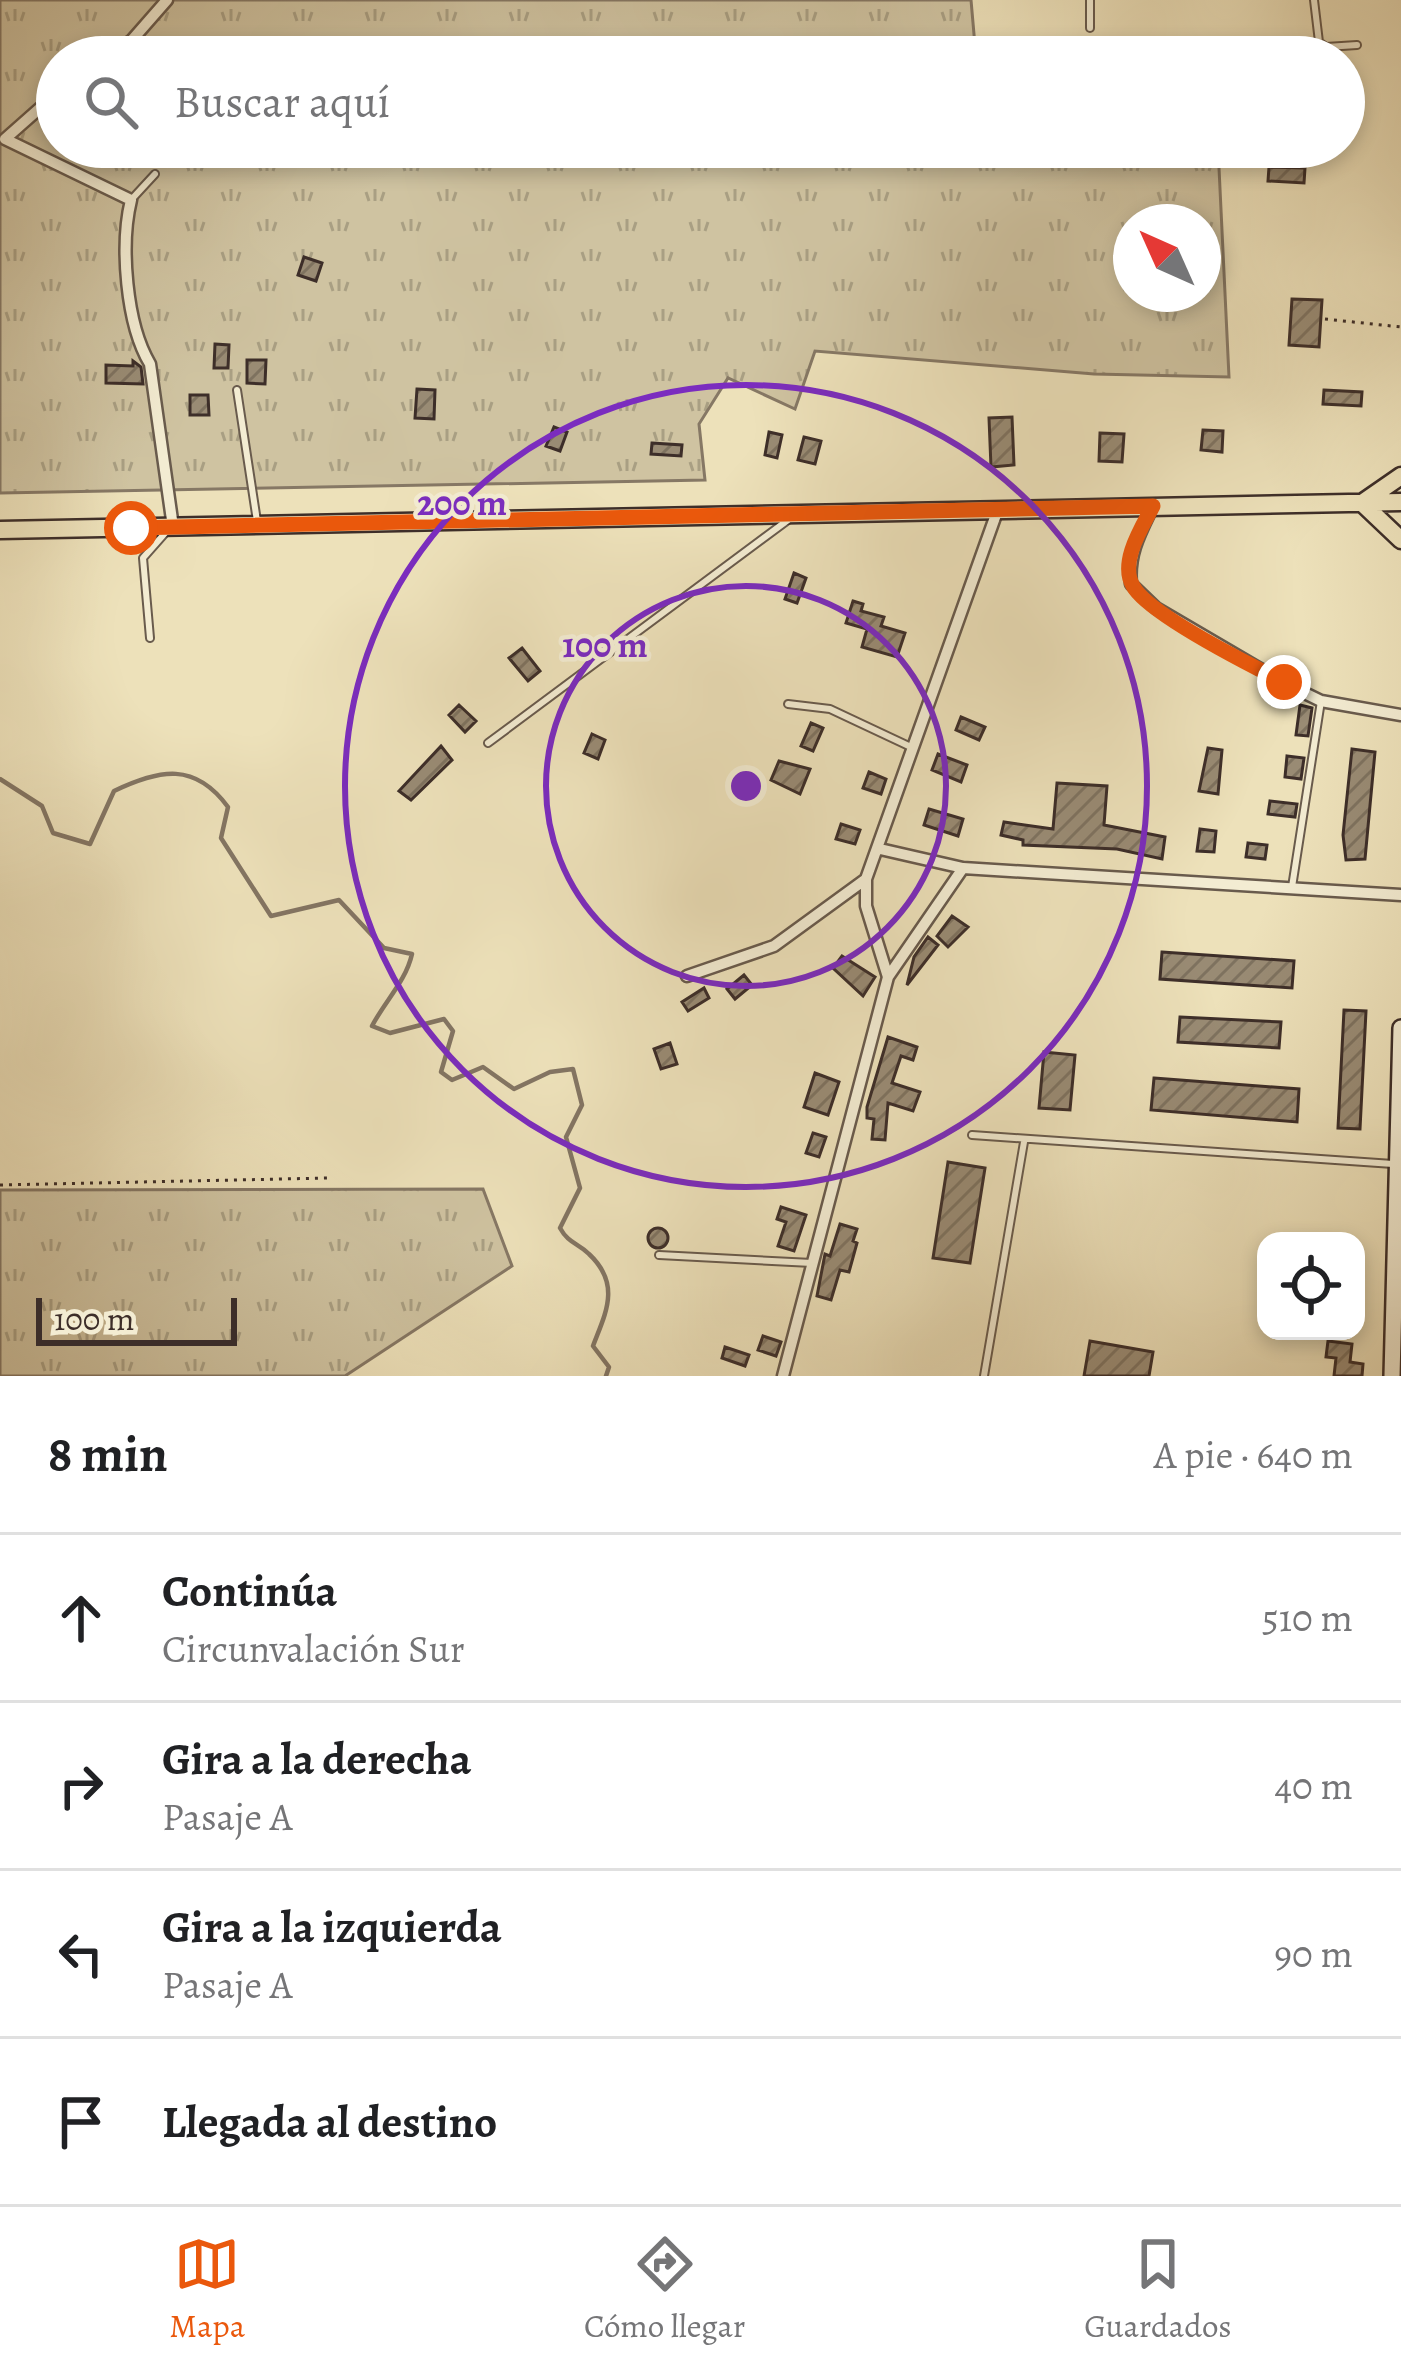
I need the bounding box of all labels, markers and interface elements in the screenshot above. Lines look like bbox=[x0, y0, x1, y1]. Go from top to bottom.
search box bbox=[36, 36, 1365, 168]
icon: search bbox=[78, 69, 144, 135]
text: Buscar aquí bbox=[174, 71, 390, 133]
north arrow bbox=[1113, 204, 1221, 312]
text: 200 m bbox=[417, 478, 507, 527]
route start bbox=[104, 501, 158, 555]
text: 100 m bbox=[562, 620, 648, 669]
route end bbox=[1257, 655, 1311, 709]
centre of rings bbox=[725, 765, 767, 807]
map controls bbox=[1257, 1232, 1365, 1340]
button: locate bbox=[1257, 1232, 1365, 1340]
scale bar bbox=[36, 1292, 237, 1345]
text: 100 m bbox=[54, 1296, 134, 1341]
text: 8 min bbox=[48, 1419, 168, 1489]
text: A pie · 640 m bbox=[1154, 1428, 1353, 1481]
text: Continúa bbox=[162, 1560, 337, 1622]
icon: ahead bbox=[48, 1585, 114, 1651]
text: 510 m bbox=[1262, 1591, 1353, 1644]
text: Circunvalación Sur bbox=[162, 1622, 465, 1675]
text: Gira a la derecha bbox=[162, 1728, 471, 1790]
icon: right bbox=[48, 1753, 114, 1819]
text: 40 m bbox=[1274, 1759, 1353, 1812]
text: Pasaje A bbox=[162, 1790, 292, 1843]
text: Gira a la izquierda bbox=[162, 1896, 502, 1958]
icon: left bbox=[48, 1921, 114, 1987]
text: 90 m bbox=[1274, 1927, 1353, 1980]
text: Pasaje A bbox=[162, 1958, 292, 2011]
icon: arrive bbox=[48, 2089, 114, 2155]
text: Llegada al destino bbox=[162, 2091, 497, 2153]
tab: Mapa bbox=[169, 2231, 245, 2348]
tab: Cómo llegar bbox=[584, 2231, 745, 2348]
tab: Guardados bbox=[1084, 2231, 1232, 2348]

